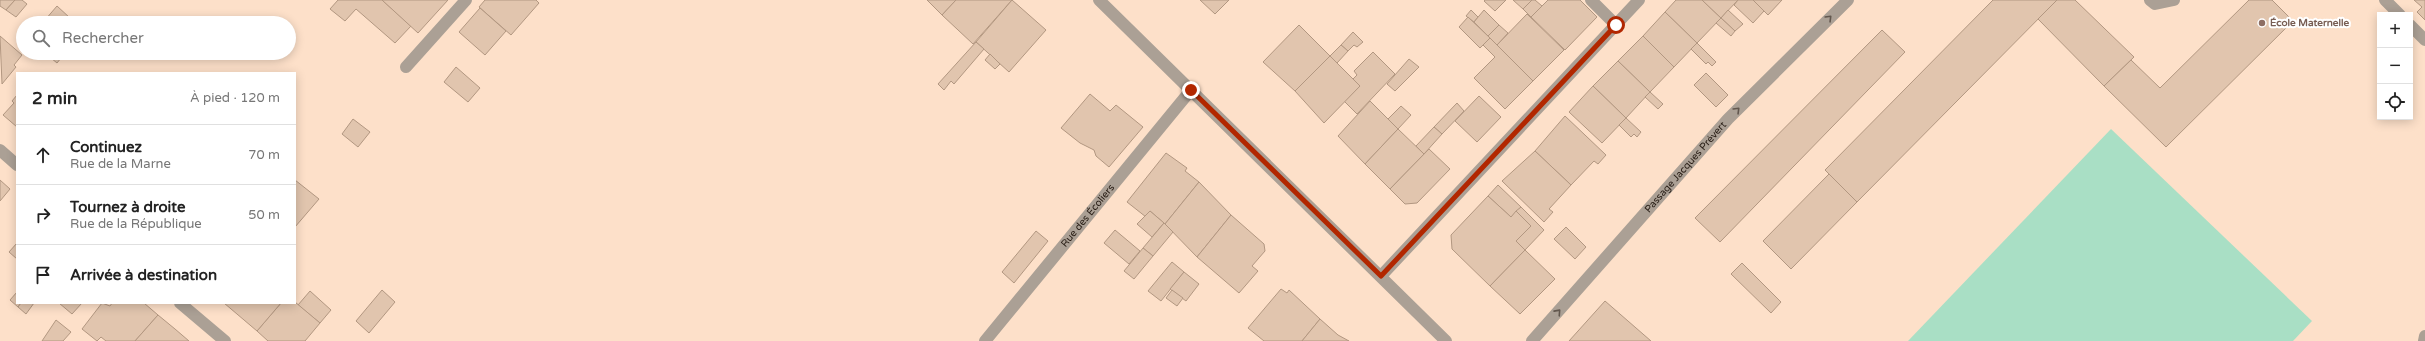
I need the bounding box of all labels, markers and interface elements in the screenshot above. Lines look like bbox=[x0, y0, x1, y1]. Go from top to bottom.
map controls bbox=[2377, 12, 2413, 120]
button: + bbox=[2377, 12, 2413, 48]
search box bbox=[16, 16, 296, 60]
route start bbox=[1607, 16, 1625, 34]
one-way arrow bbox=[1824, 16, 1832, 23]
place label: École Maternelle bbox=[2270, 17, 2349, 29]
marker: École Maternelle bbox=[2257, 18, 2267, 28]
icon: search bbox=[30, 27, 52, 49]
text: Rechercher bbox=[62, 29, 144, 47]
button: − bbox=[2377, 48, 2413, 84]
route end bbox=[1182, 81, 1200, 99]
button: locate bbox=[2377, 84, 2413, 120]
text: 2 min bbox=[32, 88, 77, 109]
text: À pied · 120 m bbox=[190, 90, 280, 106]
one-way arrow bbox=[1732, 107, 1740, 115]
street label: Passage Jacques Prévert bbox=[1642, 119, 1729, 215]
text: Continuez bbox=[70, 138, 142, 156]
icon: ahead bbox=[32, 144, 54, 166]
text: 70 m bbox=[248, 147, 280, 163]
text: Rue de la Marne bbox=[70, 156, 171, 172]
street label: Rue des Écoliers bbox=[1058, 182, 1117, 250]
text: Tournez à droite bbox=[70, 198, 185, 216]
icon: right bbox=[32, 204, 54, 226]
text: 50 m bbox=[248, 207, 280, 223]
text: Rue de la République bbox=[70, 216, 202, 232]
icon: arrive bbox=[32, 264, 54, 286]
text: Arrivée à destination bbox=[70, 266, 217, 284]
one-way arrow bbox=[1553, 309, 1560, 317]

